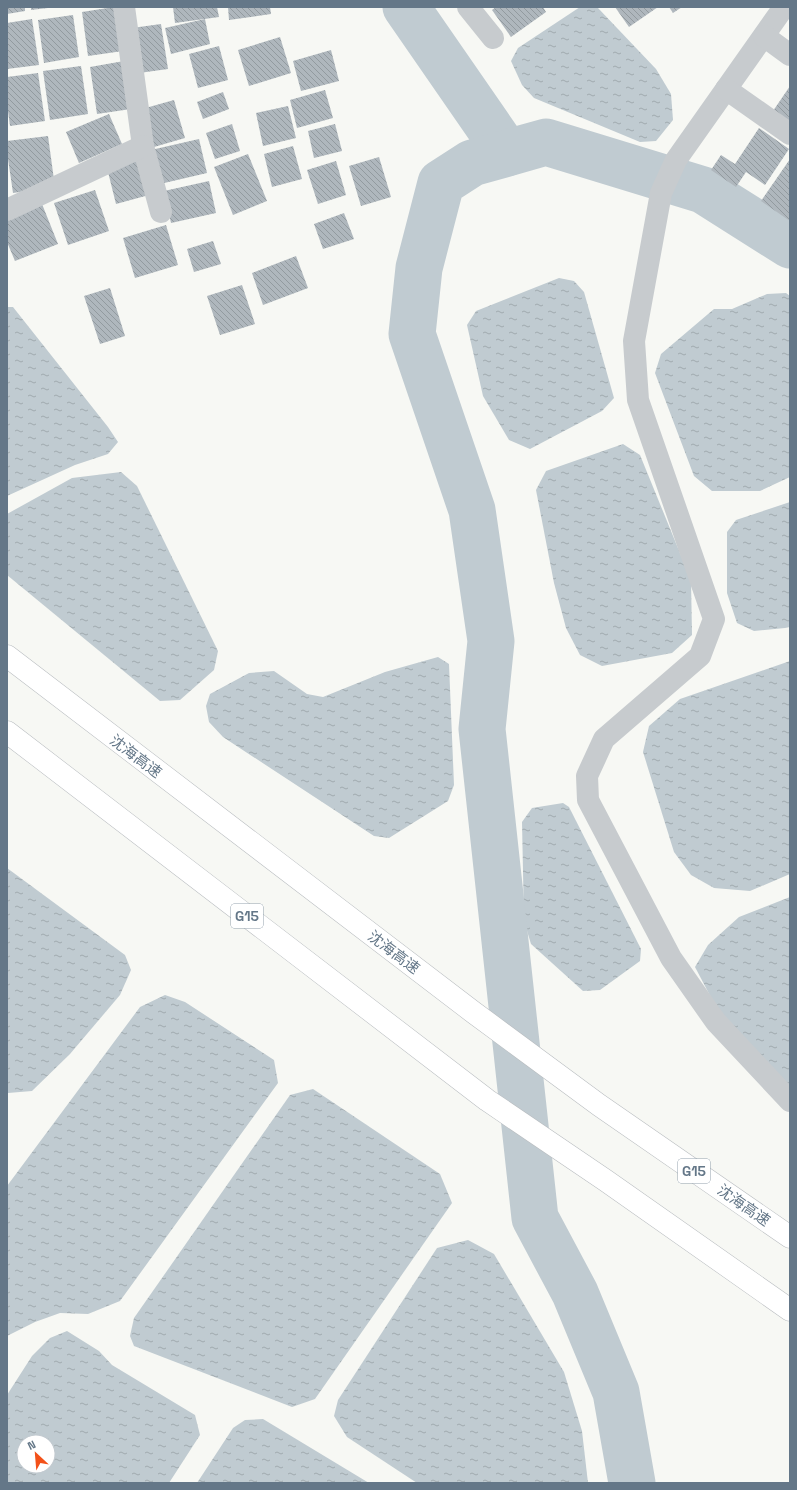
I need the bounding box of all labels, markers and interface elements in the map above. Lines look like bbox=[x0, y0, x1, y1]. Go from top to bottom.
street label: 沈海高速 bbox=[106, 730, 166, 782]
road number: G15 bbox=[231, 904, 263, 928]
street label: 沈海高速 bbox=[364, 926, 424, 978]
road number: G15 bbox=[678, 1159, 710, 1183]
street label: 沈海高速 bbox=[714, 1180, 774, 1230]
north arrow bbox=[16, 1434, 56, 1474]
text: N bbox=[25, 1437, 38, 1453]

